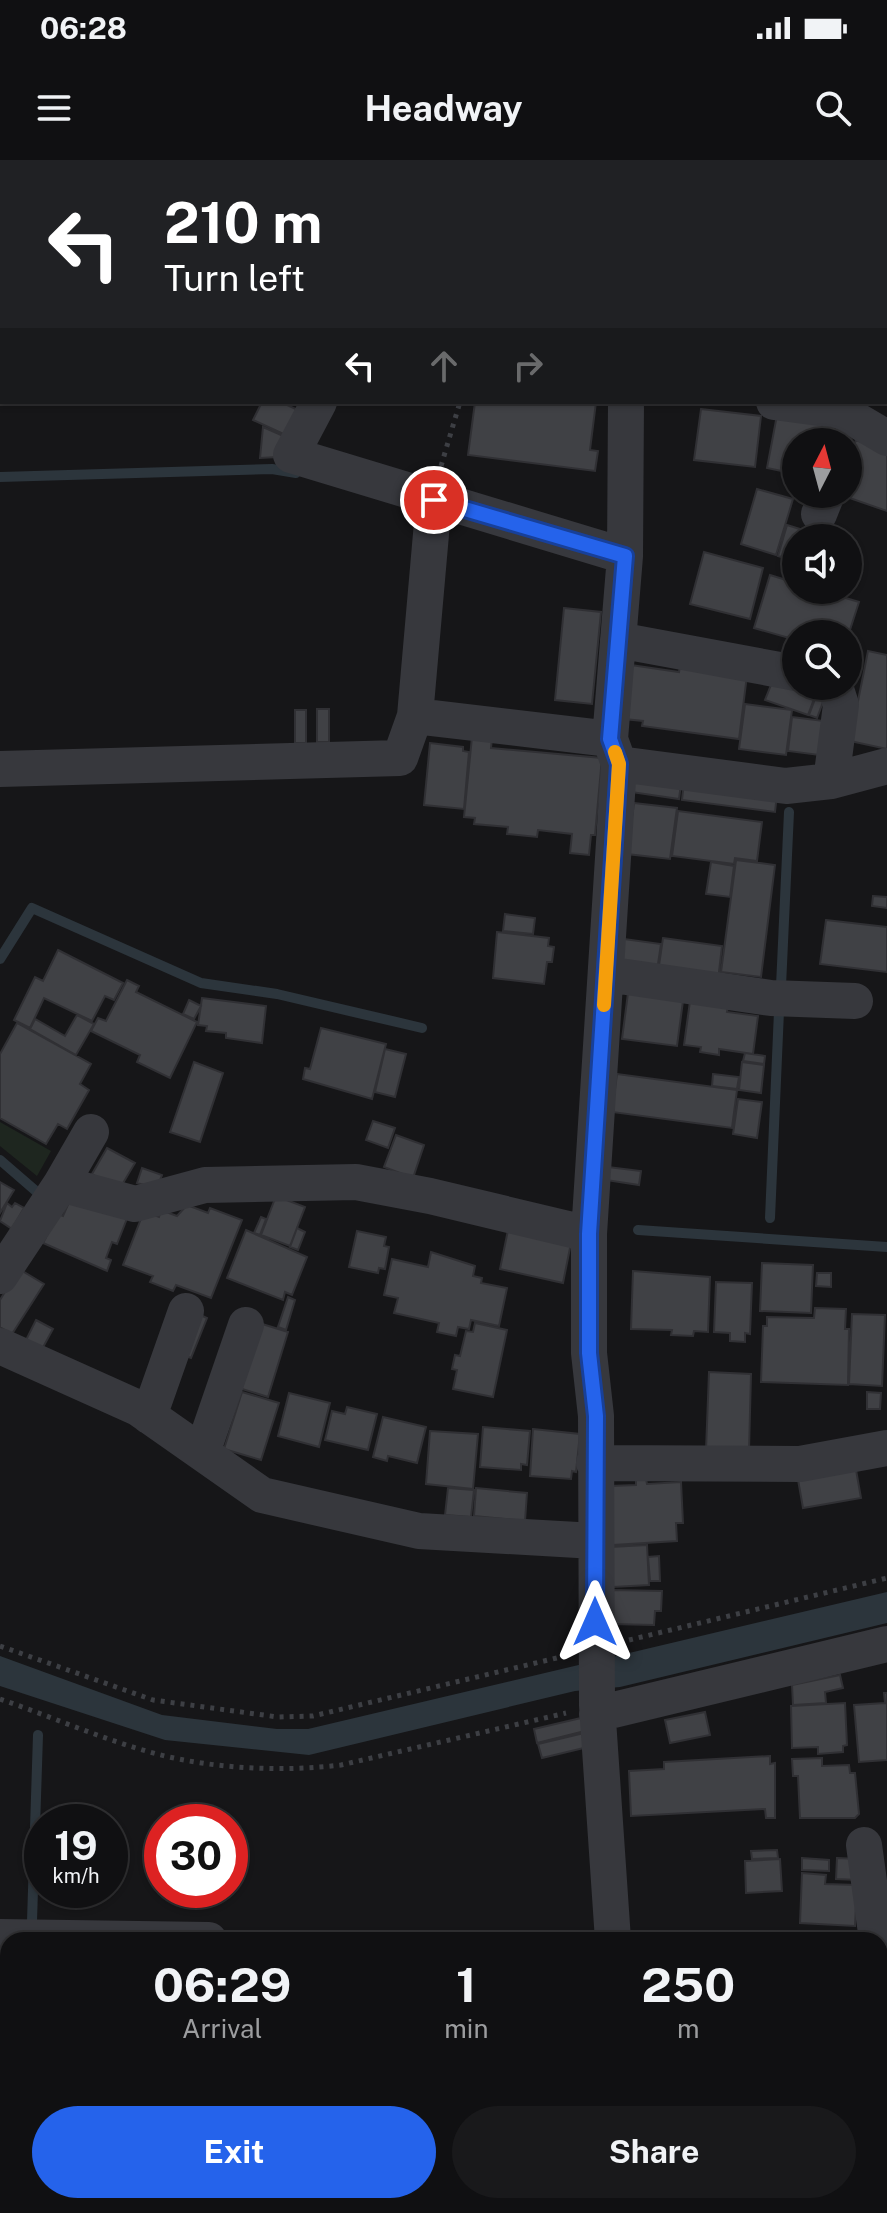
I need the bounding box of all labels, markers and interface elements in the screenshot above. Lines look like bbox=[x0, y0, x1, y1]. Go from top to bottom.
text: 06:28 bbox=[40, 10, 127, 46]
icon: menu bbox=[32, 86, 76, 130]
icon: search bbox=[811, 86, 855, 130]
text: Headway bbox=[365, 87, 522, 129]
text: 210 m bbox=[164, 190, 322, 256]
icon: left bbox=[32, 192, 136, 296]
text: Turn left bbox=[164, 257, 305, 299]
icon: left bbox=[338, 344, 382, 388]
icon: ahead bbox=[422, 344, 466, 388]
icon: right bbox=[506, 344, 550, 388]
north arrow bbox=[782, 428, 862, 508]
map controls bbox=[782, 428, 862, 700]
pin bbox=[400, 466, 468, 534]
icon: arrive bbox=[412, 478, 456, 522]
button: sound bbox=[782, 524, 862, 604]
button: search bbox=[782, 620, 862, 700]
position arrow bbox=[553, 1580, 637, 1664]
speed limit sign: 30 bbox=[144, 1804, 248, 1908]
text: 19 bbox=[54, 1822, 98, 1869]
text: km/h bbox=[52, 1864, 100, 1888]
text: 06:29 bbox=[153, 1956, 291, 2013]
text: 1 bbox=[456, 1956, 477, 2013]
text: 250 bbox=[641, 1956, 735, 2013]
text: Arrival bbox=[182, 2013, 262, 2044]
text: min bbox=[444, 2013, 488, 2044]
text: m bbox=[677, 2013, 699, 2044]
button: Exit bbox=[32, 2106, 436, 2198]
button: Share bbox=[452, 2106, 856, 2198]

